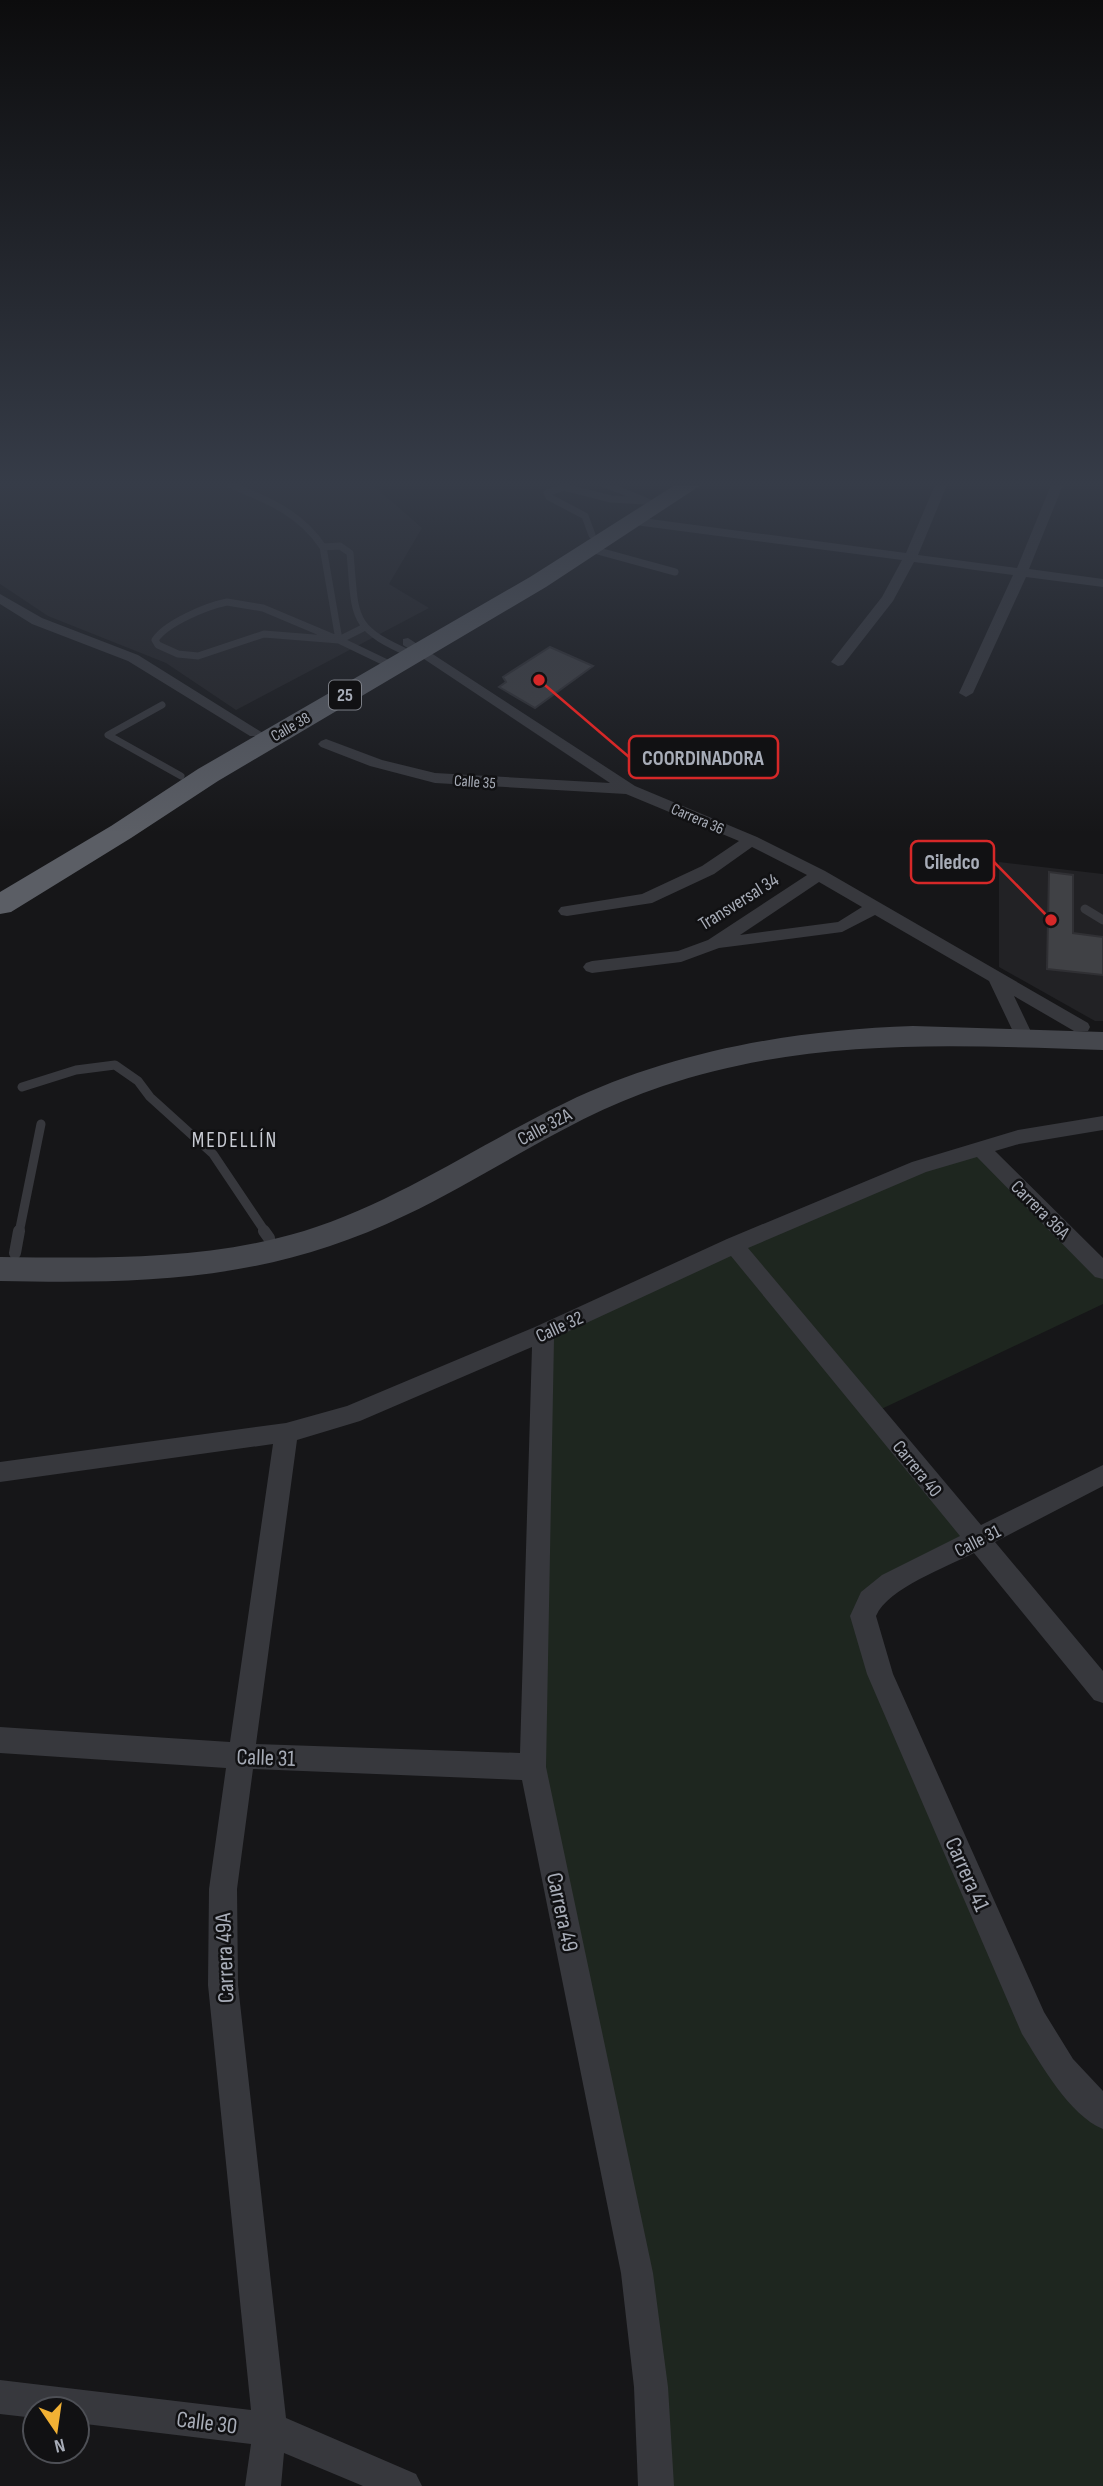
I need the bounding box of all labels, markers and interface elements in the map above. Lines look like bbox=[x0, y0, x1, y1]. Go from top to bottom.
road number: 25 bbox=[329, 680, 361, 710]
street label: Calle 38 bbox=[268, 708, 314, 746]
callout: COORDINADORA bbox=[629, 736, 778, 778]
text: COORDINADORA bbox=[642, 746, 765, 771]
street label: Calle 35 bbox=[453, 772, 496, 793]
street label: Carrera 36 bbox=[668, 800, 727, 839]
callout: Ciledco bbox=[911, 841, 994, 883]
text: Ciledco bbox=[924, 850, 980, 875]
street label: Transversal 34 bbox=[694, 869, 783, 936]
street label: Calle 32A bbox=[514, 1103, 576, 1151]
district label: MEDELLÍN bbox=[192, 1128, 278, 1153]
street label: Carrera 36A bbox=[1006, 1176, 1075, 1245]
street label: Calle 32 bbox=[532, 1306, 587, 1348]
street label: Carrera 40 bbox=[887, 1436, 947, 1502]
street label: Calle 31 bbox=[951, 1520, 1005, 1563]
street label: Calle 31 bbox=[236, 1743, 296, 1773]
street label: Carrera 41 bbox=[938, 1833, 996, 1916]
street label: Carrera 49 bbox=[540, 1870, 584, 1954]
street label: Carrera 49A bbox=[209, 1912, 241, 2003]
north arrow bbox=[21, 2395, 91, 2465]
street label: Calle 30 bbox=[175, 2405, 239, 2441]
text: N bbox=[52, 2433, 67, 2457]

